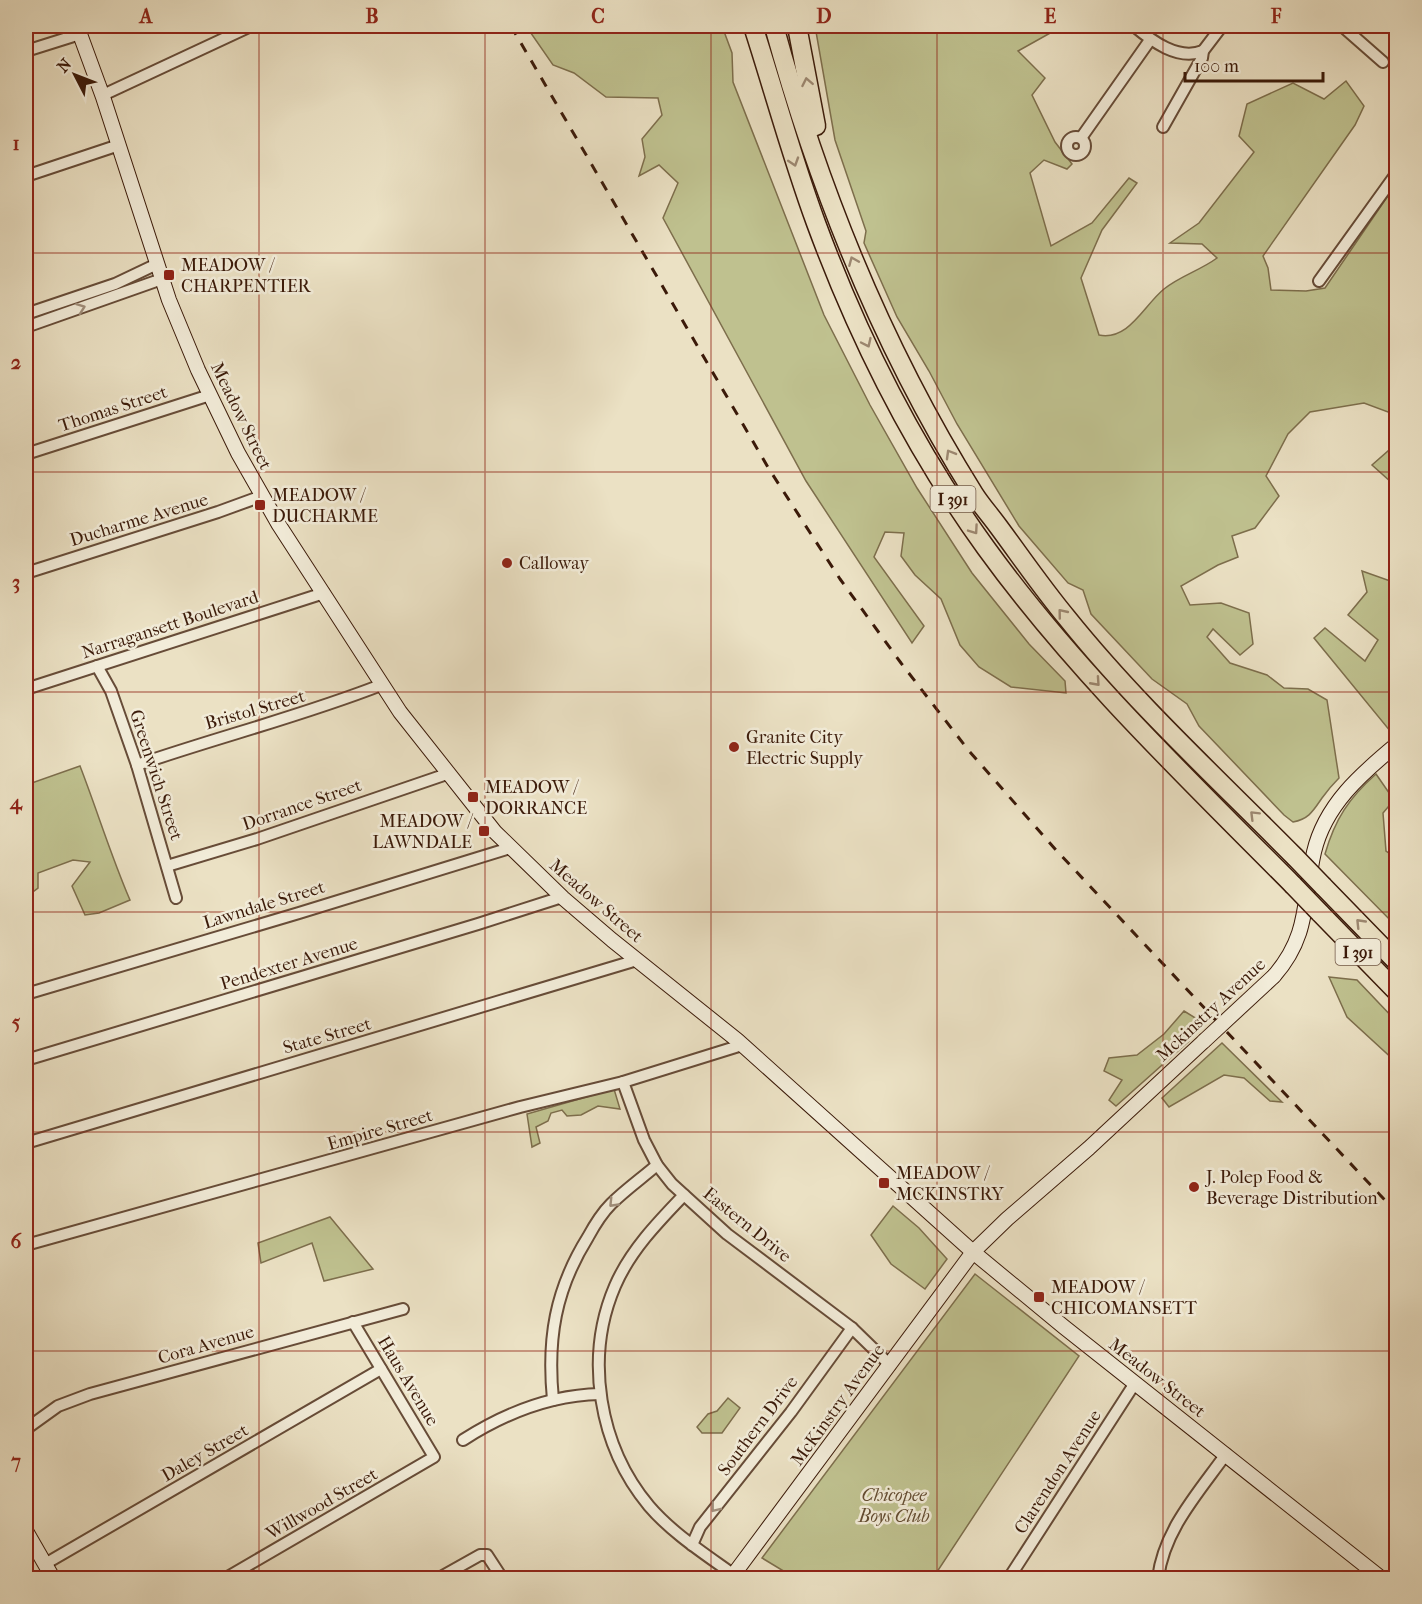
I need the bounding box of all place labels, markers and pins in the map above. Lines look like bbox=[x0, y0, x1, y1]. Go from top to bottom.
place label: MEADOW / CHARPENTIER bbox=[181, 255, 312, 297]
marker: MEADOW / CHARPENTIER bbox=[162, 268, 176, 282]
place label: MEADOW / DUCHARME bbox=[272, 485, 378, 527]
marker: MEADOW / DUCHARME bbox=[253, 498, 267, 512]
place label: Calloway bbox=[519, 553, 590, 574]
marker: Calloway bbox=[500, 556, 514, 570]
place label: Granite City Electric Supply bbox=[746, 727, 864, 769]
marker: Granite City Electric Supply bbox=[727, 740, 741, 754]
place label: MEADOW / DORRANCE bbox=[485, 777, 587, 819]
marker: MEADOW / DORRANCE bbox=[466, 790, 480, 804]
place label: MEADOW / LAWNDALE bbox=[372, 811, 474, 853]
marker: MEADOW / LAWNDALE bbox=[477, 824, 491, 838]
place label: MEADOW / MCKINSTRY bbox=[896, 1163, 1005, 1205]
place label: J. Polep Food & Beverage Distribution bbox=[1204, 1167, 1378, 1209]
marker: MEADOW / MCKINSTRY bbox=[877, 1176, 891, 1190]
marker: J. Polep Food & Beverage Distribution bbox=[1187, 1180, 1201, 1194]
place label: MEADOW / CHICOMANSETT bbox=[1051, 1277, 1198, 1319]
marker: MEADOW / CHICOMANSETT bbox=[1032, 1290, 1046, 1304]

